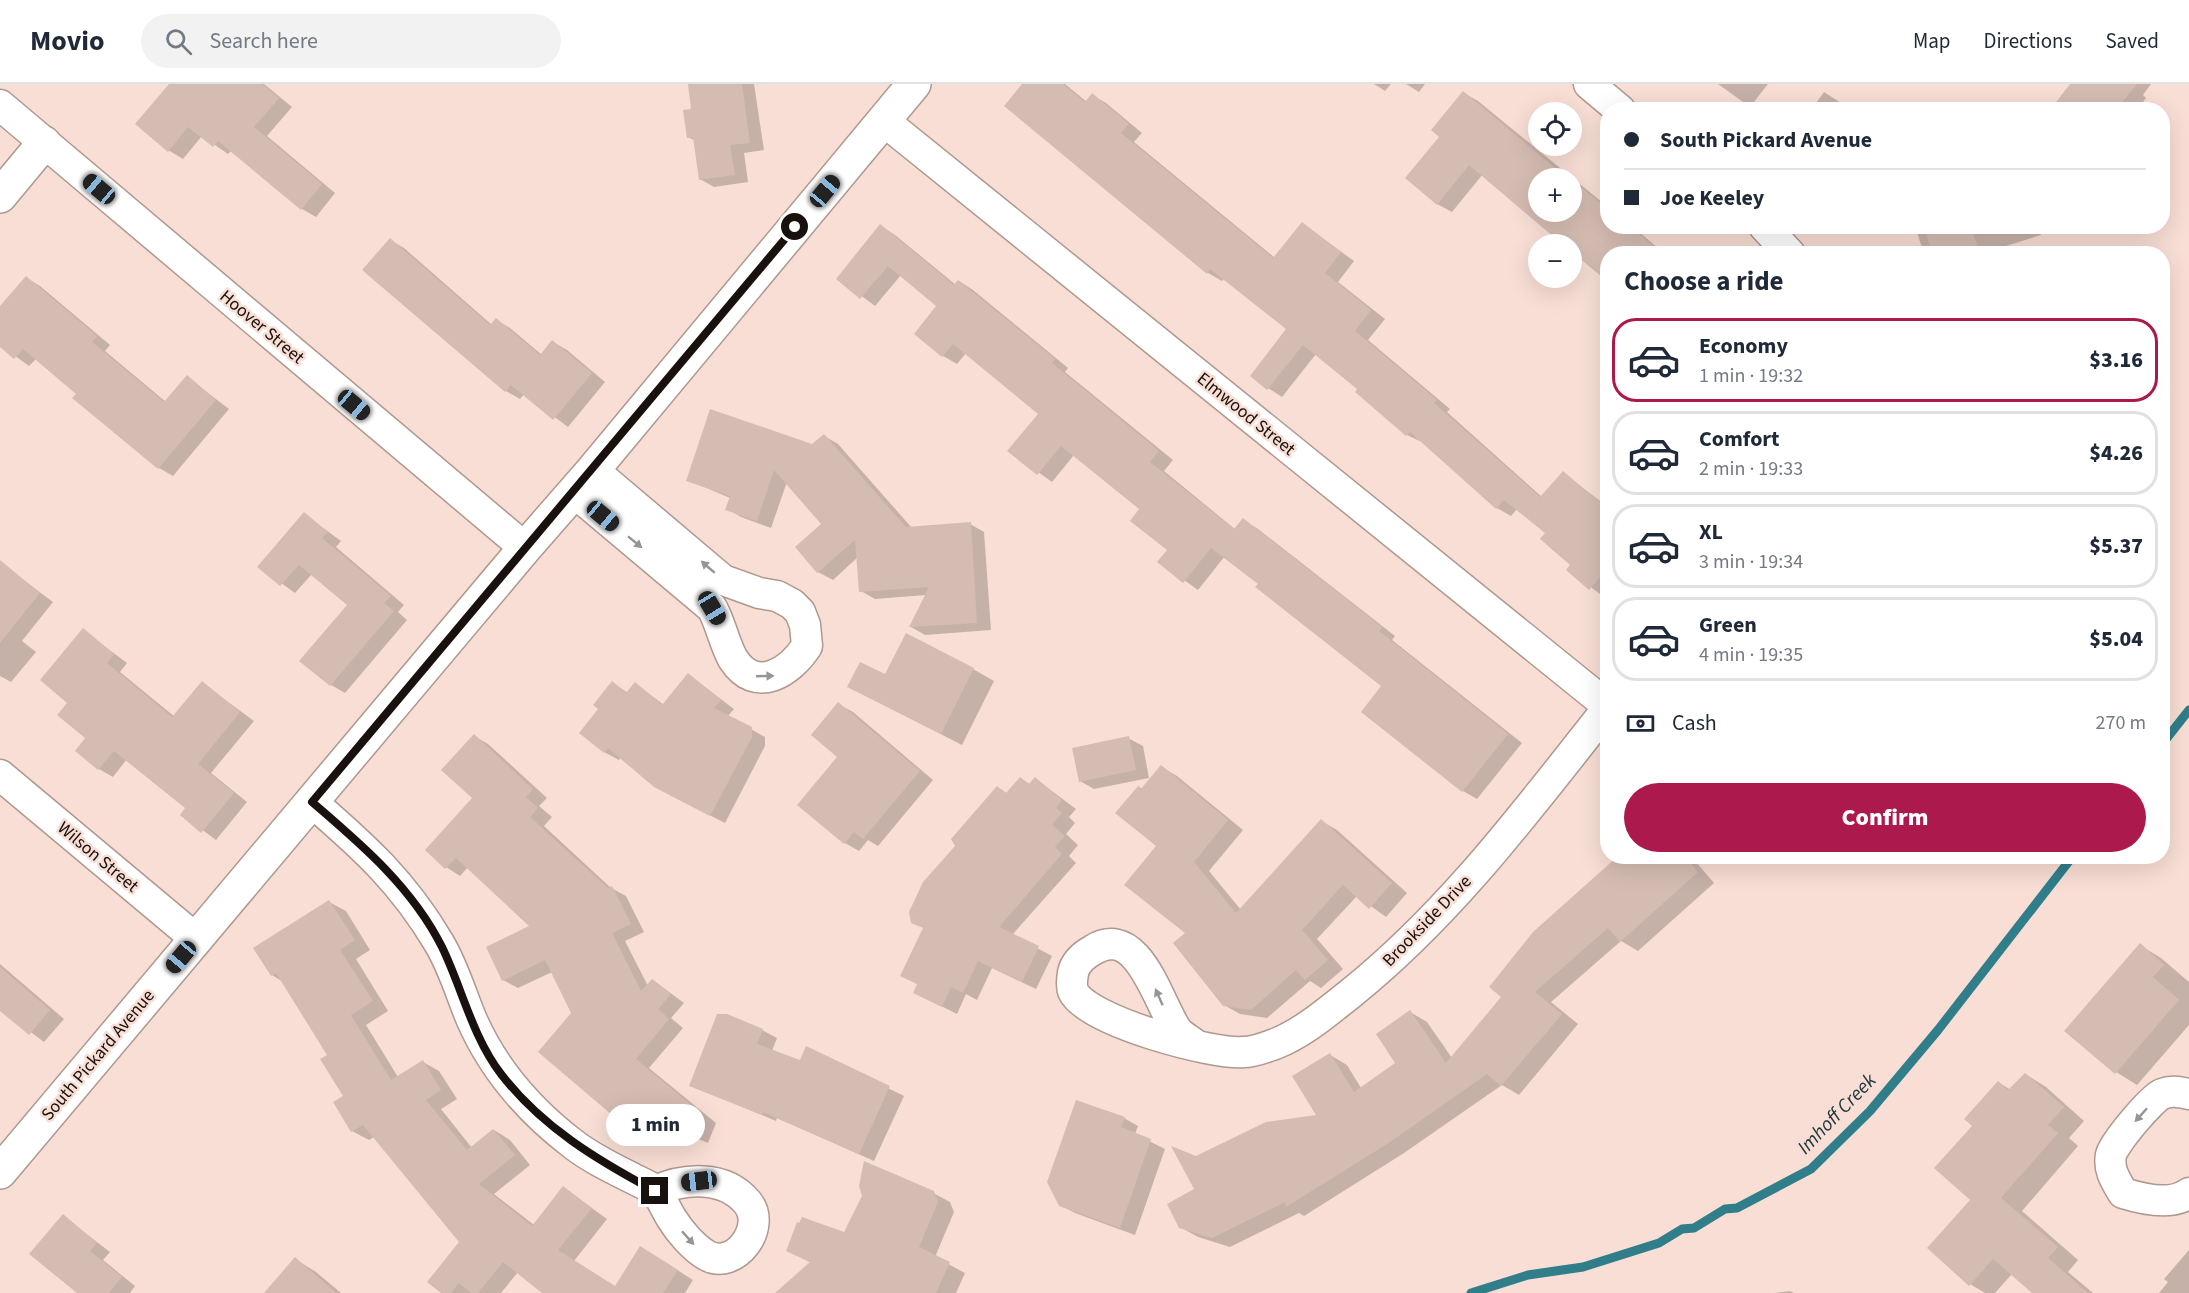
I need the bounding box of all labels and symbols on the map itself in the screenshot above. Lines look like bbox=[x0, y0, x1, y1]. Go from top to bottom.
car bbox=[79, 171, 119, 207]
car bbox=[807, 171, 843, 211]
route start bbox=[781, 213, 808, 240]
street label: Hoover Street bbox=[214, 284, 310, 370]
street label: Elmwood Street bbox=[1191, 367, 1301, 461]
car bbox=[334, 387, 374, 423]
car bbox=[583, 498, 623, 534]
one-way arrow bbox=[627, 536, 643, 549]
one-way arrow bbox=[700, 561, 716, 574]
car bbox=[695, 588, 729, 628]
one-way arrow bbox=[755, 671, 774, 680]
street label: Wilson Street bbox=[52, 816, 144, 898]
street label: Brookside Drive bbox=[1377, 870, 1477, 972]
car bbox=[163, 937, 199, 977]
street label: South Pickard Avenue bbox=[36, 984, 160, 1126]
one-way arrow bbox=[1154, 988, 1164, 1006]
water label: Imhoff Creek bbox=[1791, 1067, 1883, 1161]
callout: 1 min bbox=[606, 1104, 704, 1146]
one-way arrow bbox=[2135, 1107, 2148, 1122]
car bbox=[680, 1170, 718, 1192]
route end bbox=[641, 1177, 668, 1204]
one-way arrow bbox=[681, 1231, 695, 1246]

